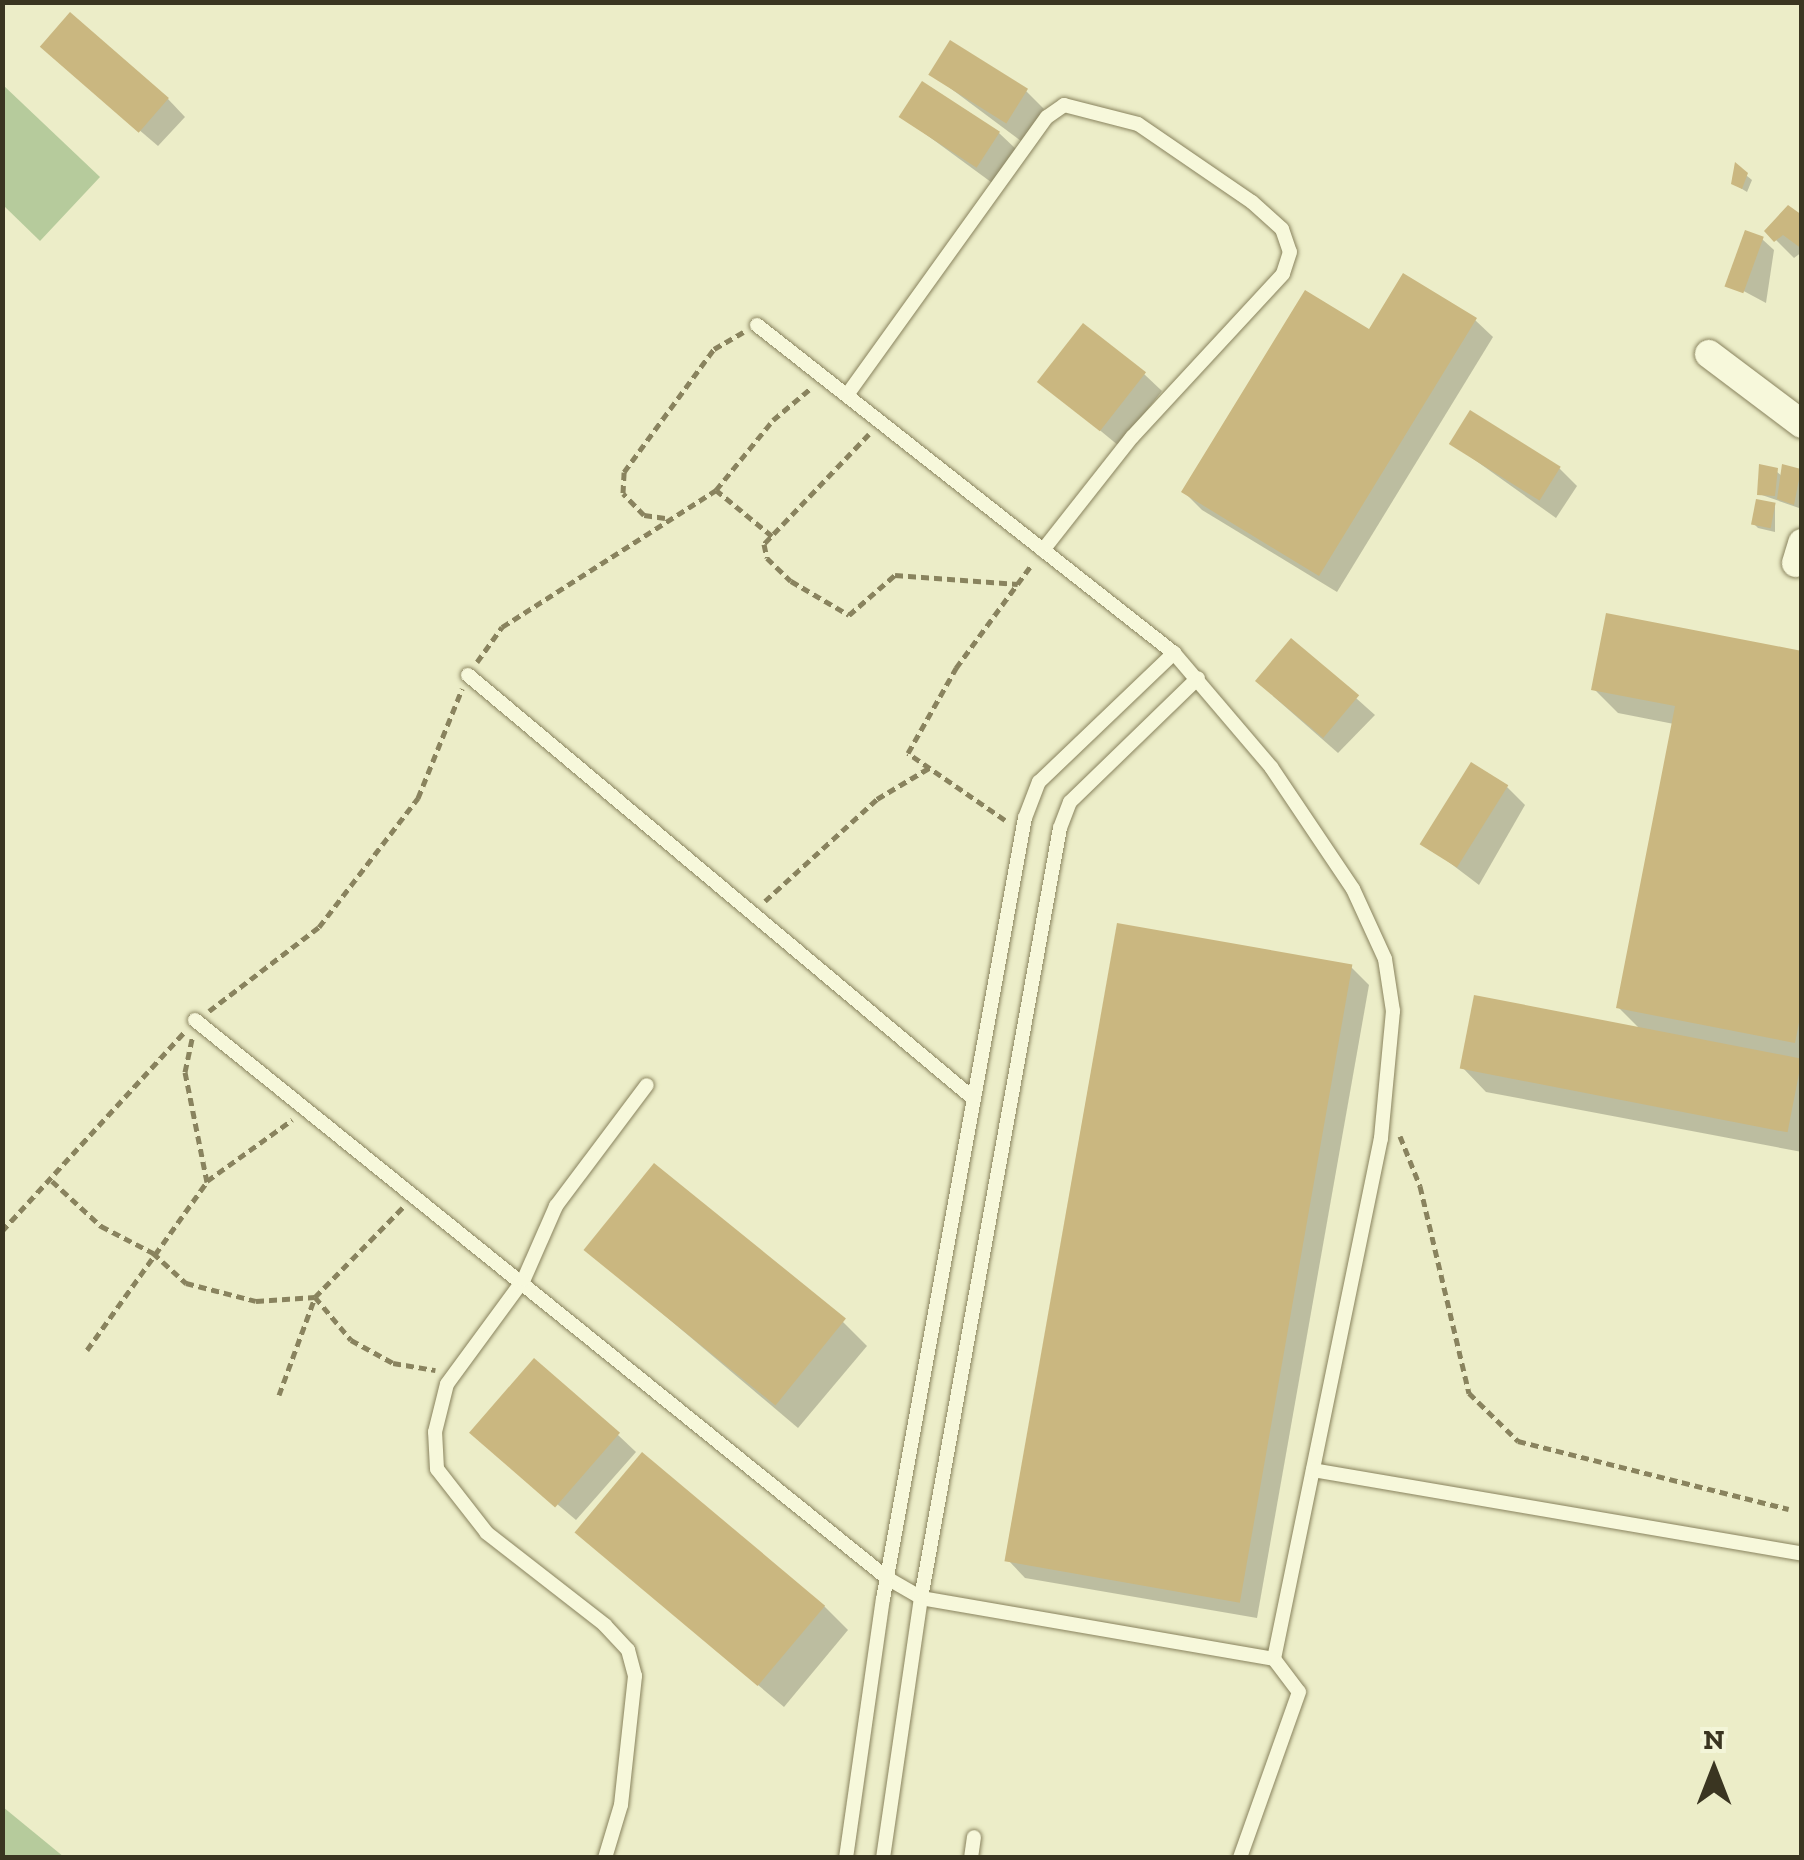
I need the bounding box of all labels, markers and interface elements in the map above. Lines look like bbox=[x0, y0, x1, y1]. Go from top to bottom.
north arrow bbox=[1664, 1720, 1764, 1820]
text: N bbox=[1703, 1723, 1725, 1756]

